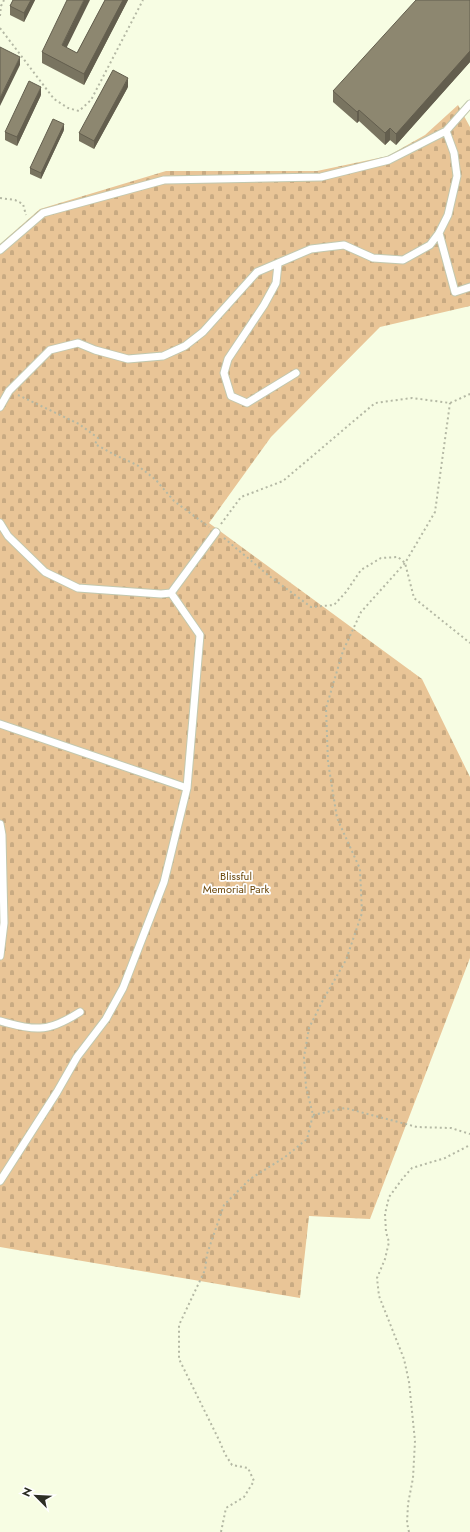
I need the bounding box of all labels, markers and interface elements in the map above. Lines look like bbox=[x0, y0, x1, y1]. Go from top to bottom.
park label: Blissful Memorial Park bbox=[203, 868, 269, 897]
north arrow bbox=[16, 1476, 56, 1516]
text: N bbox=[18, 1485, 36, 1499]

